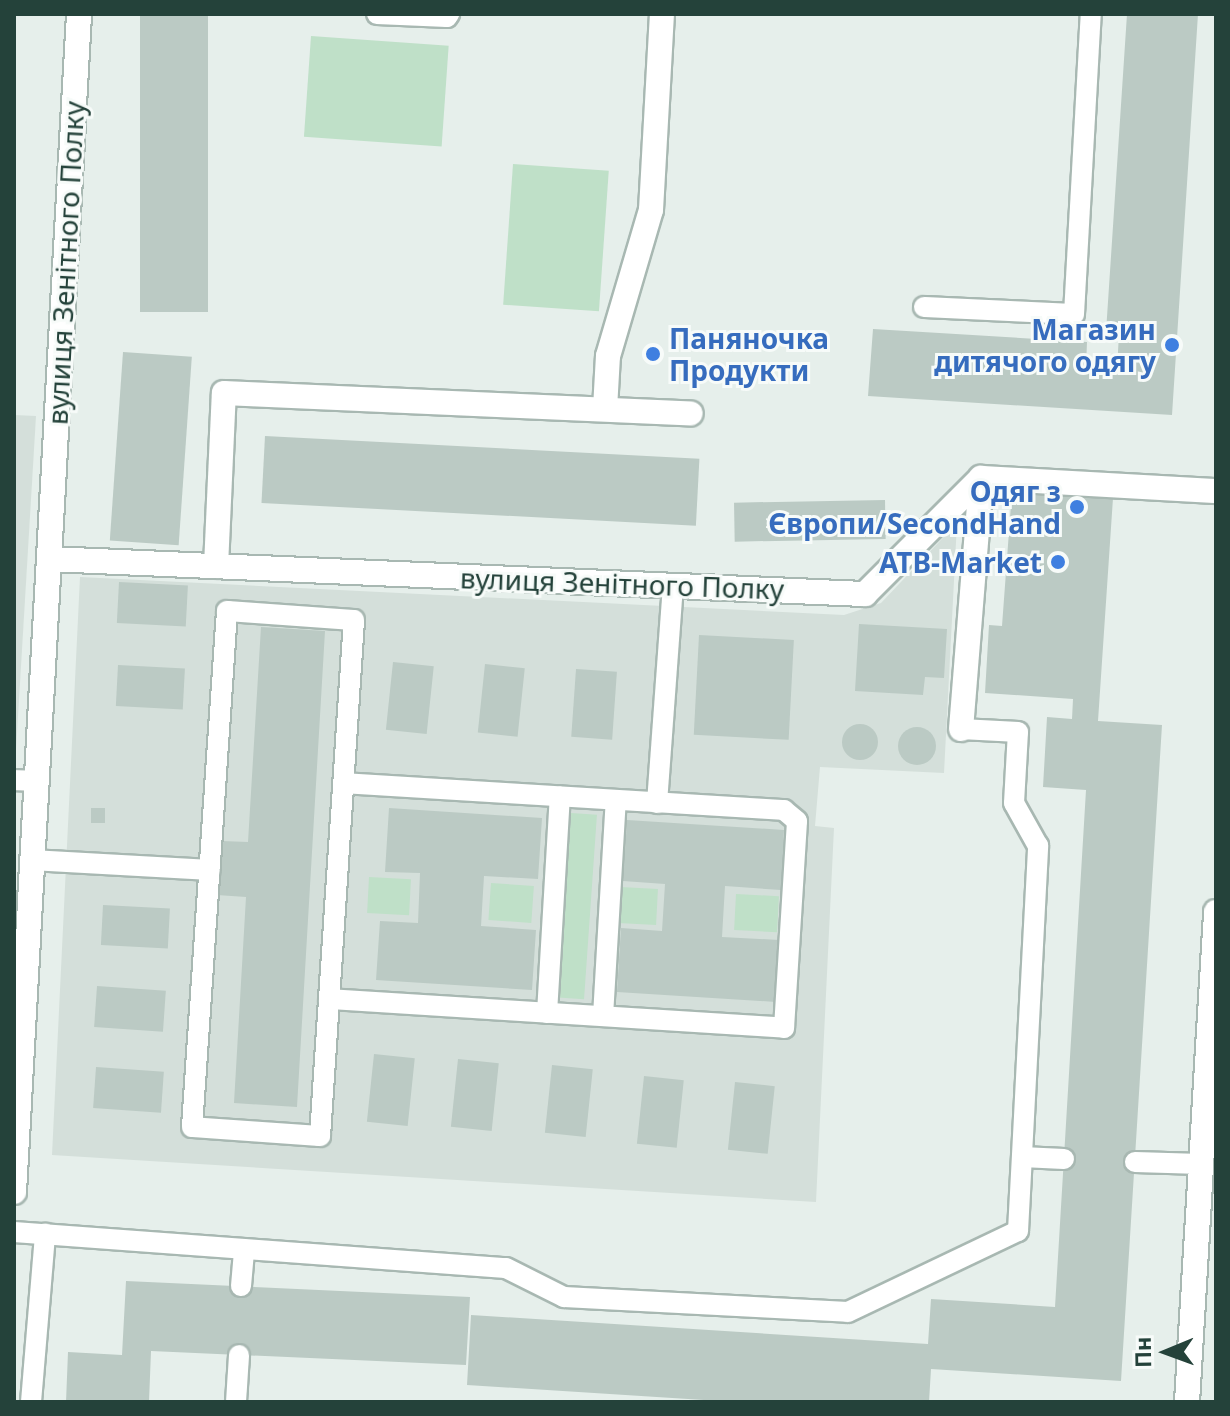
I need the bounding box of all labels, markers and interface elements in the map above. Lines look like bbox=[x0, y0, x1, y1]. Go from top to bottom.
street label: вулиця Зенітного Полку bbox=[40, 100, 90, 426]
place label: Магазин дитячого одягу bbox=[934, 312, 1156, 378]
place label: Паняночка Продукти bbox=[669, 321, 829, 387]
marker: Магазин дитячого одягу bbox=[1163, 336, 1181, 354]
marker: Паняночка Продукти bbox=[644, 345, 662, 363]
place label: Одяг з Європи/SecondHand bbox=[768, 474, 1061, 540]
marker: Одяг з Європи/SecondHand bbox=[1068, 498, 1086, 516]
place label: ATB-Market bbox=[879, 545, 1042, 579]
marker: ATB-Market bbox=[1049, 553, 1067, 571]
street label: вулиця Зенітного Полку bbox=[459, 561, 785, 605]
north arrow bbox=[1126, 1312, 1206, 1392]
text: Пн bbox=[1127, 1337, 1157, 1368]

